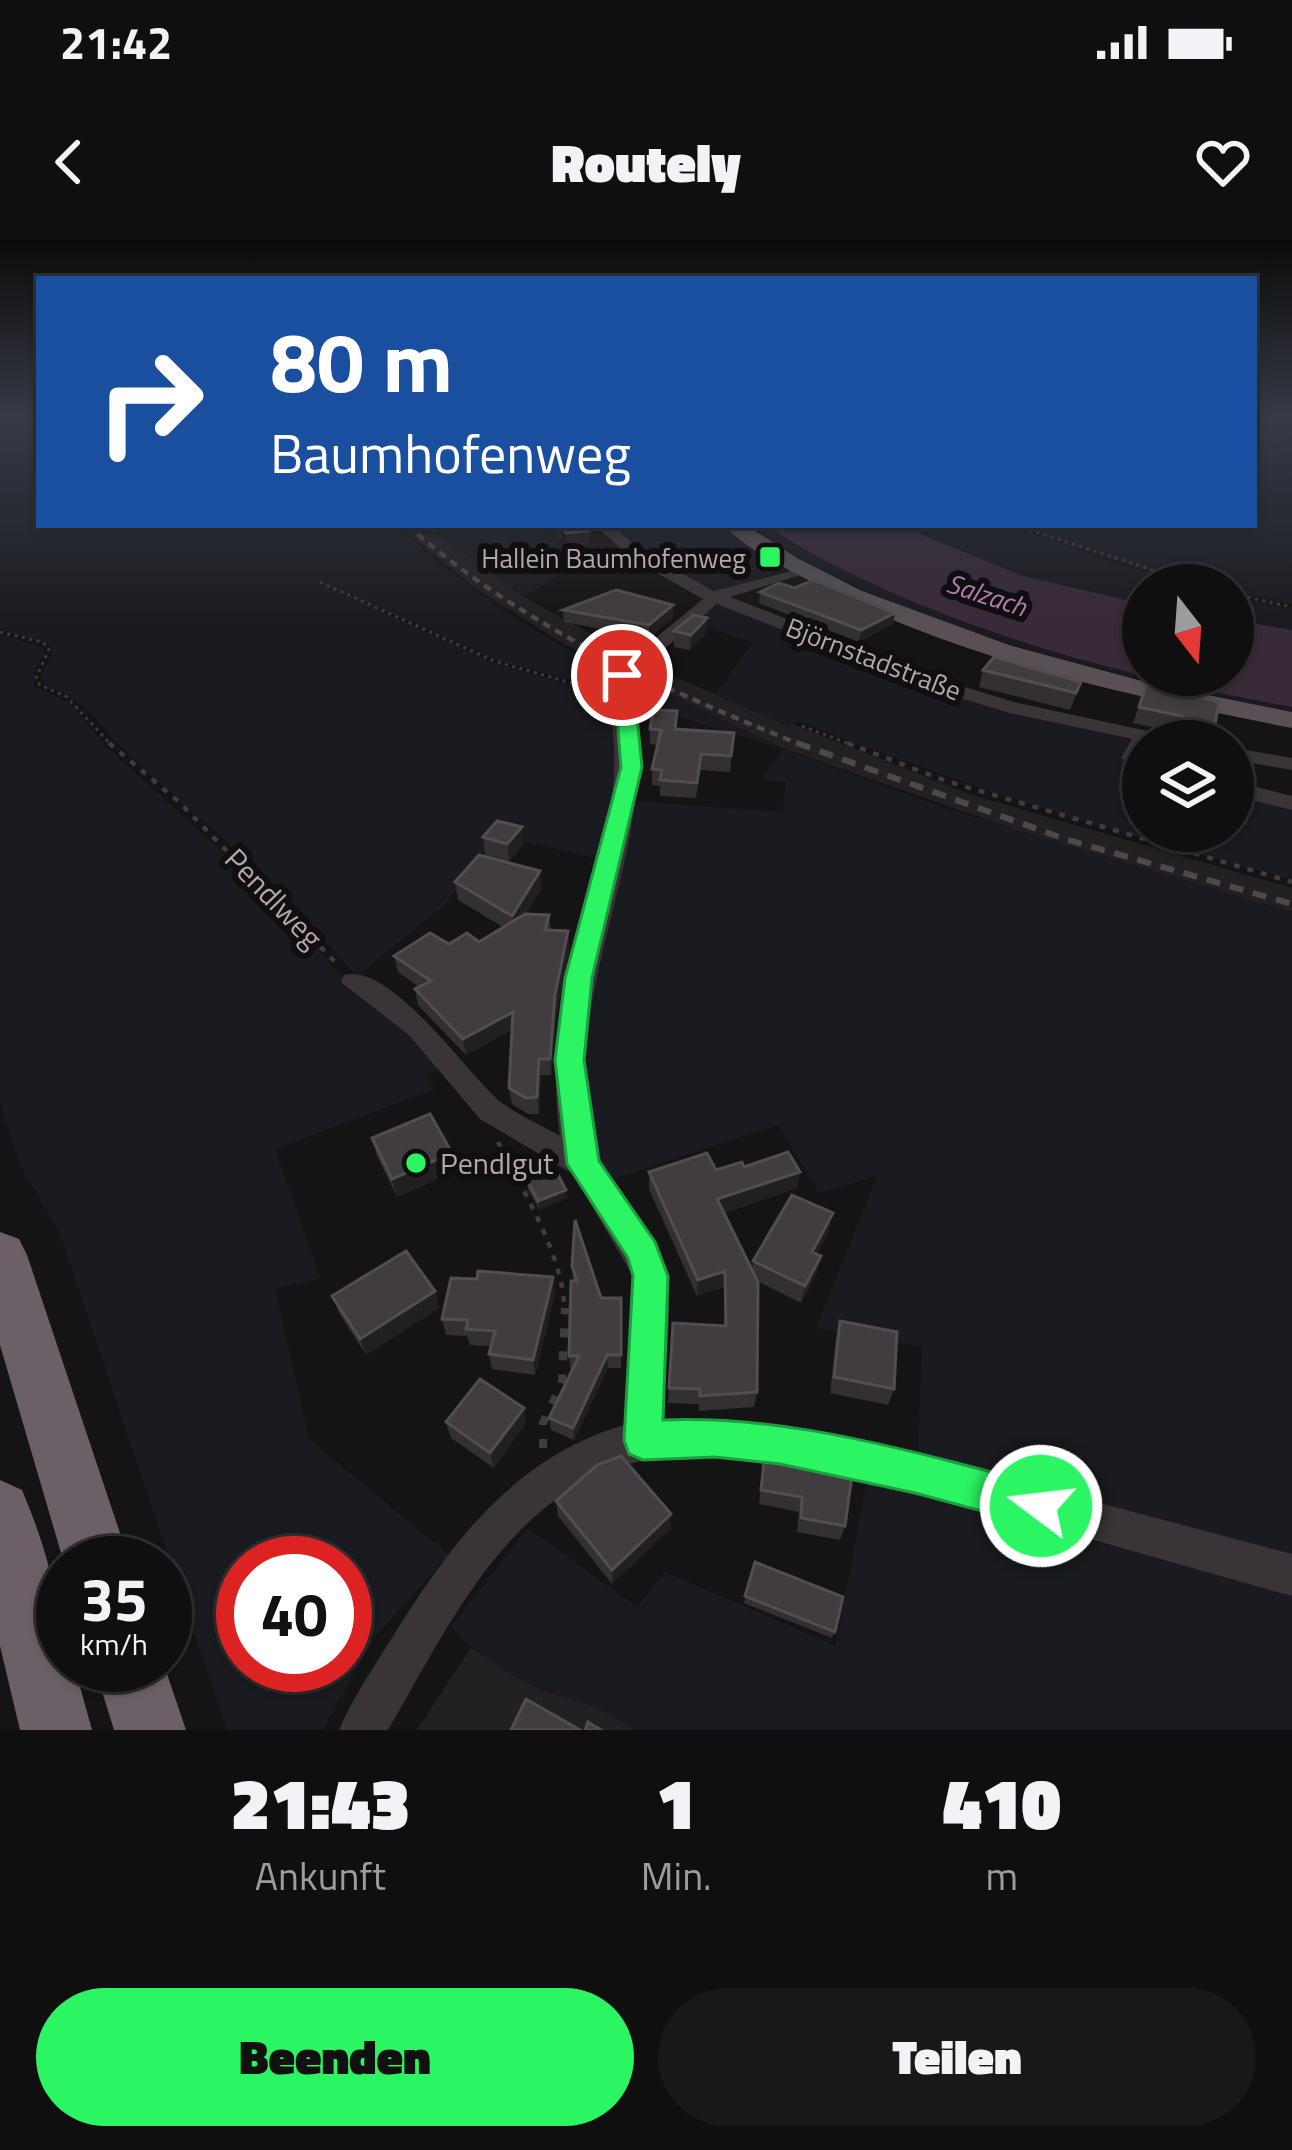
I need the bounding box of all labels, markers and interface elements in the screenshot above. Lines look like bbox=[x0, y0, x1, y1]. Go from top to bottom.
text: 21:42 bbox=[60, 8, 172, 76]
text: Routely bbox=[551, 121, 741, 203]
icon: back bbox=[36, 129, 102, 195]
icon: heart bbox=[1190, 129, 1256, 195]
text: 80 m bbox=[270, 297, 453, 425]
icon: right bbox=[72, 324, 228, 480]
text: Baumhofenweg bbox=[270, 412, 631, 494]
place label: Hallein Baumhofenweg bbox=[481, 537, 746, 578]
marker: Hallein Baumhofenweg bbox=[757, 544, 783, 570]
water label: Salzach bbox=[942, 562, 1033, 626]
north arrow bbox=[1122, 564, 1254, 696]
map controls bbox=[1122, 564, 1254, 852]
street label: Björnstadstraße bbox=[781, 606, 967, 710]
pin bbox=[571, 624, 673, 726]
icon: arrive bbox=[589, 642, 655, 708]
button: layers bbox=[1122, 720, 1254, 852]
street label: Pendlweg bbox=[214, 837, 334, 959]
place label: Pendlgut bbox=[440, 1140, 554, 1186]
marker: Pendlgut bbox=[403, 1150, 429, 1176]
position arrow bbox=[978, 1443, 1104, 1569]
speed limit sign: 40 bbox=[216, 1536, 372, 1692]
text: 35 bbox=[80, 1553, 148, 1644]
text: km/h bbox=[80, 1621, 148, 1667]
text: 21:43 bbox=[231, 1747, 410, 1857]
text: 1 bbox=[656, 1747, 696, 1857]
text: 410 bbox=[942, 1747, 1061, 1857]
text: Ankunft bbox=[255, 1846, 386, 1905]
text: Min. bbox=[641, 1846, 712, 1905]
text: m bbox=[985, 1846, 1018, 1905]
button: Beenden bbox=[36, 1988, 634, 2126]
button: Teilen bbox=[658, 1988, 1256, 2126]

